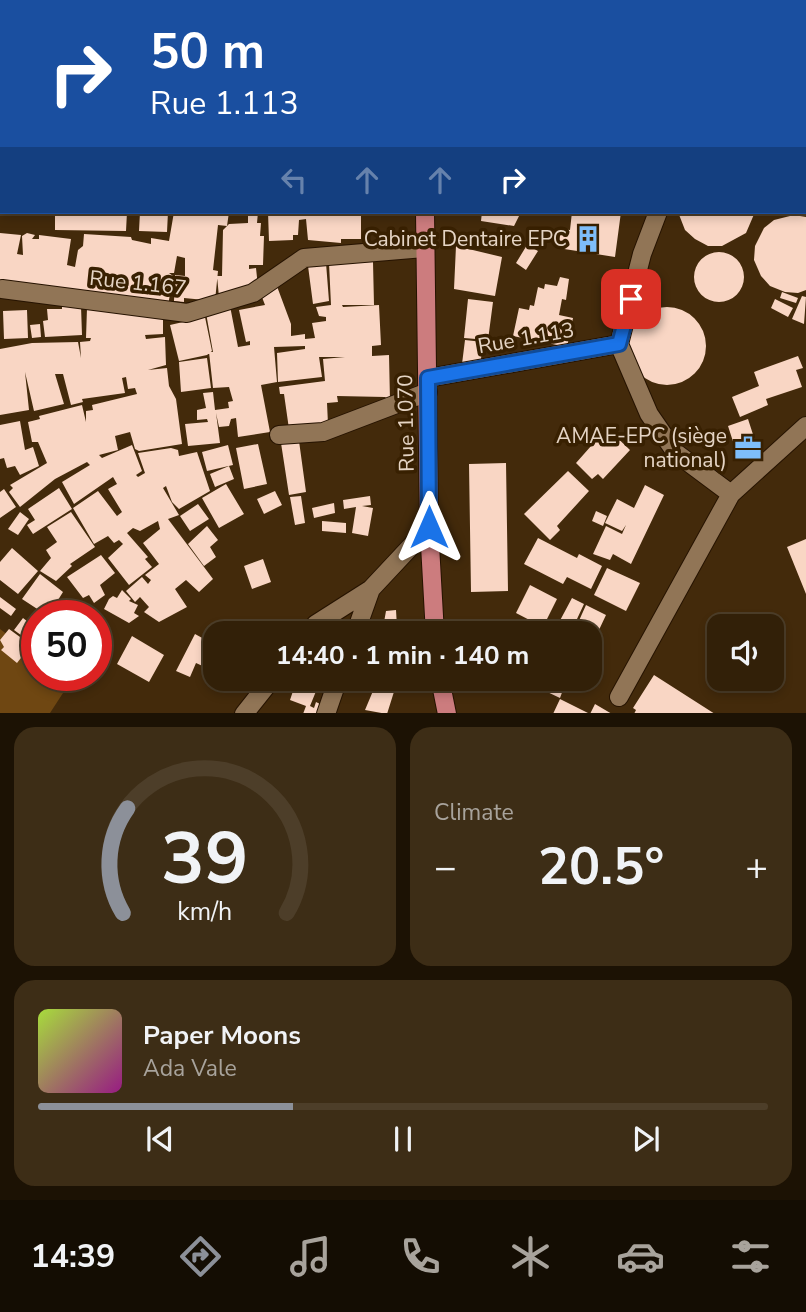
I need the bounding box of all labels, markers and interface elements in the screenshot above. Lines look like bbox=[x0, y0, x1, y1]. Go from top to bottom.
text: 50 m bbox=[150, 18, 265, 85]
icon: right bbox=[35, 28, 126, 119]
text: Rue 1.113 bbox=[150, 82, 299, 125]
icon: left bbox=[275, 161, 313, 199]
icon: ahead bbox=[348, 161, 386, 199]
icon: ahead bbox=[421, 161, 459, 199]
icon: right bbox=[494, 161, 532, 199]
building icon: Cabinet Dentaire EPC bbox=[573, 224, 603, 254]
place label: Cabinet Dentaire EPC bbox=[364, 225, 567, 253]
street label: Rue 1.167 bbox=[88, 264, 188, 302]
pin bbox=[601, 269, 661, 329]
icon: arrive bbox=[612, 280, 650, 318]
street label: Rue 1.113 bbox=[476, 316, 576, 360]
street label: Rue 1.070 bbox=[391, 374, 421, 472]
place label: AMAE-EPC (siège national) bbox=[556, 422, 727, 474]
office icon: AMAE-EPC (siège national) bbox=[733, 433, 763, 463]
position arrow bbox=[392, 490, 466, 564]
speed limit sign: 50 bbox=[21, 600, 112, 691]
map controls bbox=[707, 614, 784, 691]
button: sound bbox=[707, 614, 784, 691]
text: 14:40 · 1 min · 140 m bbox=[276, 638, 529, 673]
text: Climate bbox=[434, 797, 514, 828]
text: 39 bbox=[161, 809, 249, 909]
text: 20.5° bbox=[538, 831, 664, 902]
text: − bbox=[434, 842, 457, 893]
text: + bbox=[745, 842, 768, 893]
text: km/h bbox=[177, 894, 233, 928]
text: Paper Moons bbox=[143, 1018, 301, 1053]
text: Ada Vale bbox=[143, 1053, 237, 1084]
icon: previous bbox=[141, 1120, 179, 1158]
icon: pause bbox=[384, 1120, 422, 1158]
icon: next bbox=[627, 1120, 665, 1158]
icon: directions bbox=[176, 1232, 225, 1281]
icon: music bbox=[286, 1232, 335, 1281]
icon: phone bbox=[396, 1232, 445, 1281]
icon: climate bbox=[506, 1232, 555, 1281]
icon: car bbox=[616, 1232, 665, 1281]
icon: filters bbox=[726, 1232, 775, 1281]
text: 14:39 bbox=[31, 1235, 115, 1278]

